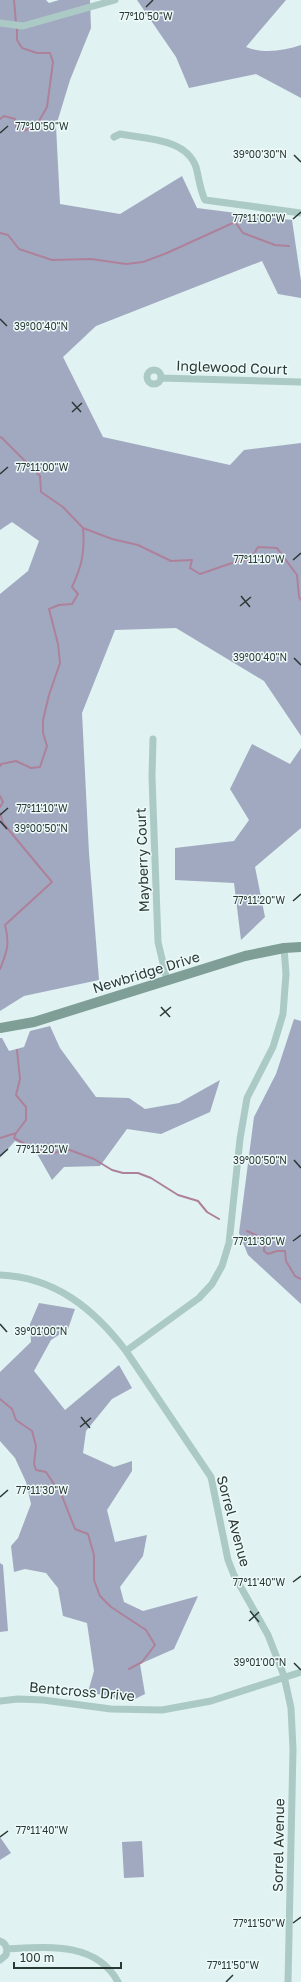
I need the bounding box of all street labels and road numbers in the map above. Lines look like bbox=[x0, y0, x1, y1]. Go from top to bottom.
street label: Inglewood Court bbox=[176, 357, 288, 377]
street label: Mayberry Court bbox=[132, 807, 152, 913]
street label: Newbridge Drive bbox=[90, 948, 202, 996]
street label: Sorrel Avenue bbox=[214, 1474, 254, 1568]
street label: Bentcross Drive bbox=[28, 1678, 136, 1704]
street label: Sorrel Avenue bbox=[269, 1798, 287, 1892]

